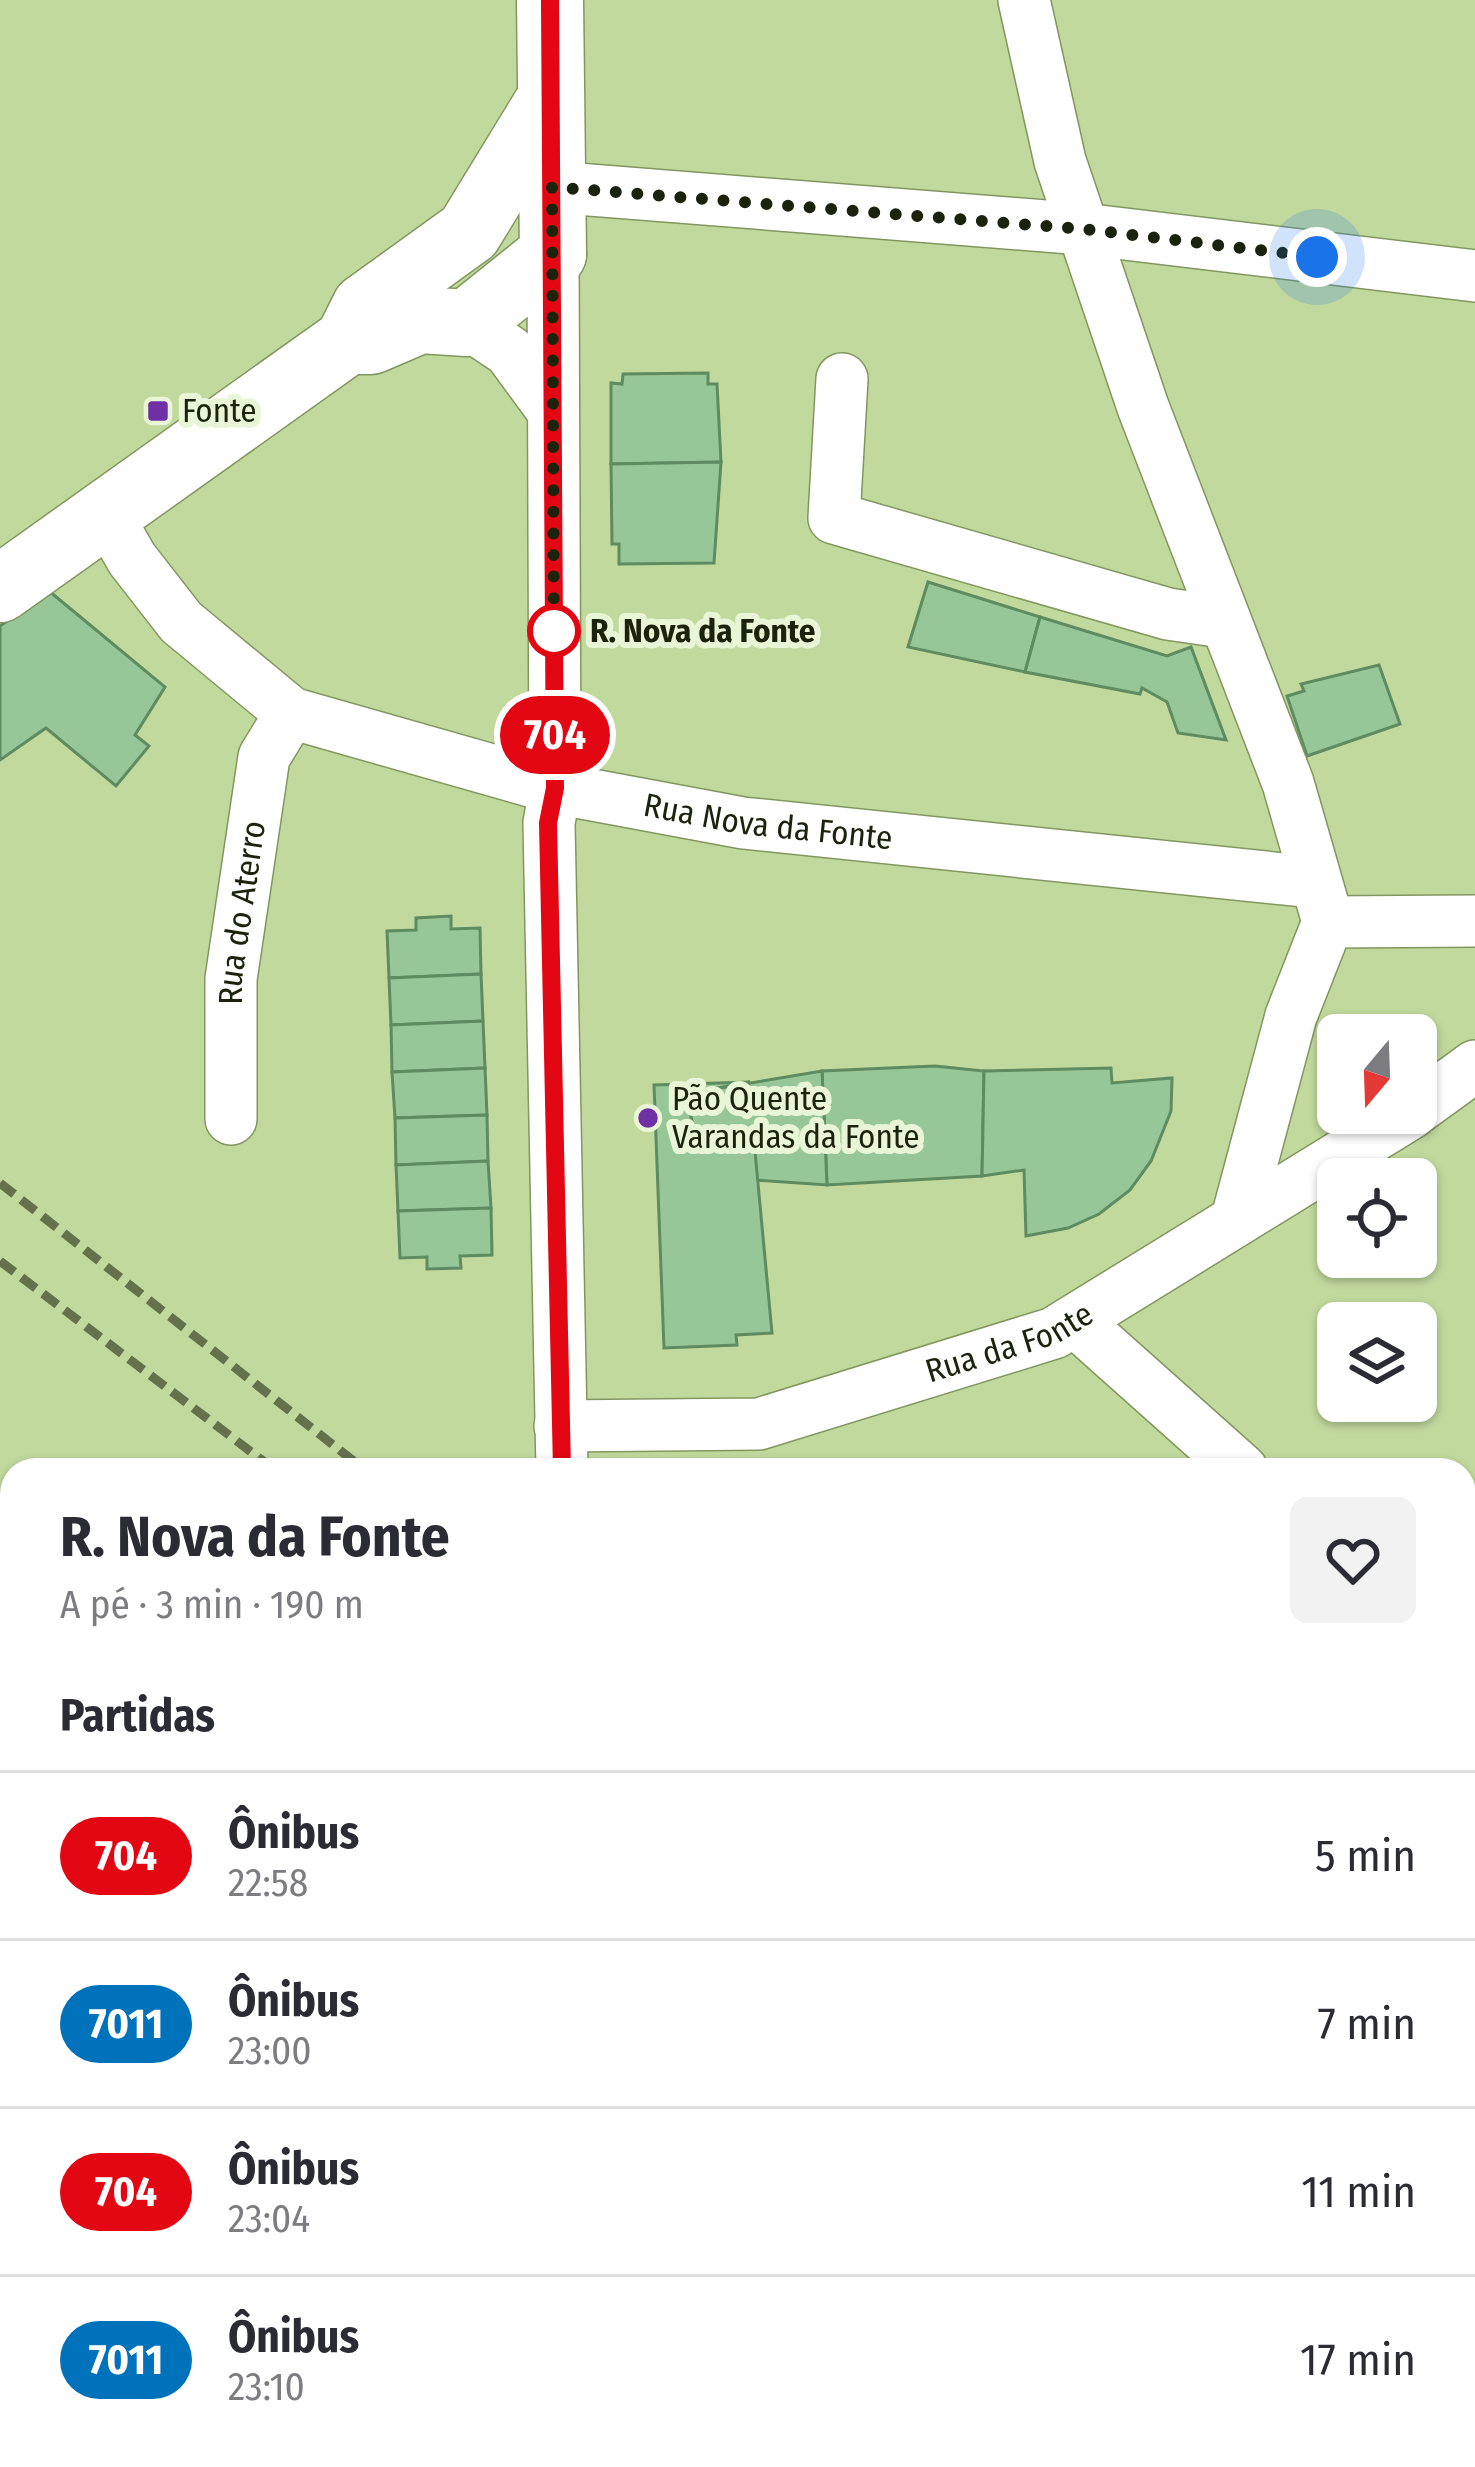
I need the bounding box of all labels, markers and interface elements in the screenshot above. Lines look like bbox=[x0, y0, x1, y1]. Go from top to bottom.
your location bbox=[1287, 227, 1347, 287]
place label: Fonte bbox=[182, 391, 257, 431]
marker: Fonte bbox=[145, 398, 171, 424]
marker: R. Nova da Fonte bbox=[529, 606, 579, 656]
place label: R. Nova da Fonte bbox=[590, 611, 816, 651]
line badge: 704 bbox=[486, 696, 624, 774]
text: 704 bbox=[524, 710, 586, 760]
street label: Rua Nova da Fonte bbox=[640, 785, 895, 858]
street label: Rua do Aterro bbox=[210, 818, 274, 1005]
north arrow bbox=[1317, 1014, 1437, 1134]
map controls bbox=[1317, 1014, 1437, 1422]
place label: Pão Quente Varandas da Fonte bbox=[672, 1079, 919, 1157]
marker: Pão Quente Varandas da Fonte bbox=[635, 1105, 661, 1131]
button: locate bbox=[1317, 1158, 1437, 1278]
street label: Rua da Fonte bbox=[921, 1294, 1100, 1391]
button: layers bbox=[1317, 1302, 1437, 1422]
button: heart bbox=[1290, 1497, 1416, 1623]
text: R. Nova da Fonte bbox=[60, 1503, 450, 1571]
text: A pé · 3 min · 190 m bbox=[60, 1582, 364, 1628]
text: Partidas bbox=[60, 1689, 215, 1743]
text: Ônibus bbox=[228, 1806, 359, 1860]
text: 5 min bbox=[1315, 1829, 1416, 1883]
text: 704 bbox=[95, 1831, 157, 1881]
text: 22:58 bbox=[228, 1860, 308, 1906]
text: Ônibus bbox=[228, 1974, 359, 2028]
text: 7 min bbox=[1318, 1997, 1416, 2051]
text: 7011 bbox=[89, 1999, 163, 2049]
text: 23:00 bbox=[228, 2028, 312, 2074]
text: Ônibus bbox=[228, 2142, 359, 2196]
text: 11 min bbox=[1301, 2165, 1416, 2219]
text: 704 bbox=[95, 2167, 157, 2217]
text: 23:04 bbox=[228, 2196, 310, 2242]
text: Ônibus bbox=[228, 2310, 359, 2364]
text: 17 min bbox=[1300, 2333, 1416, 2387]
text: 7011 bbox=[89, 2335, 163, 2385]
text: 23:10 bbox=[228, 2364, 305, 2410]

